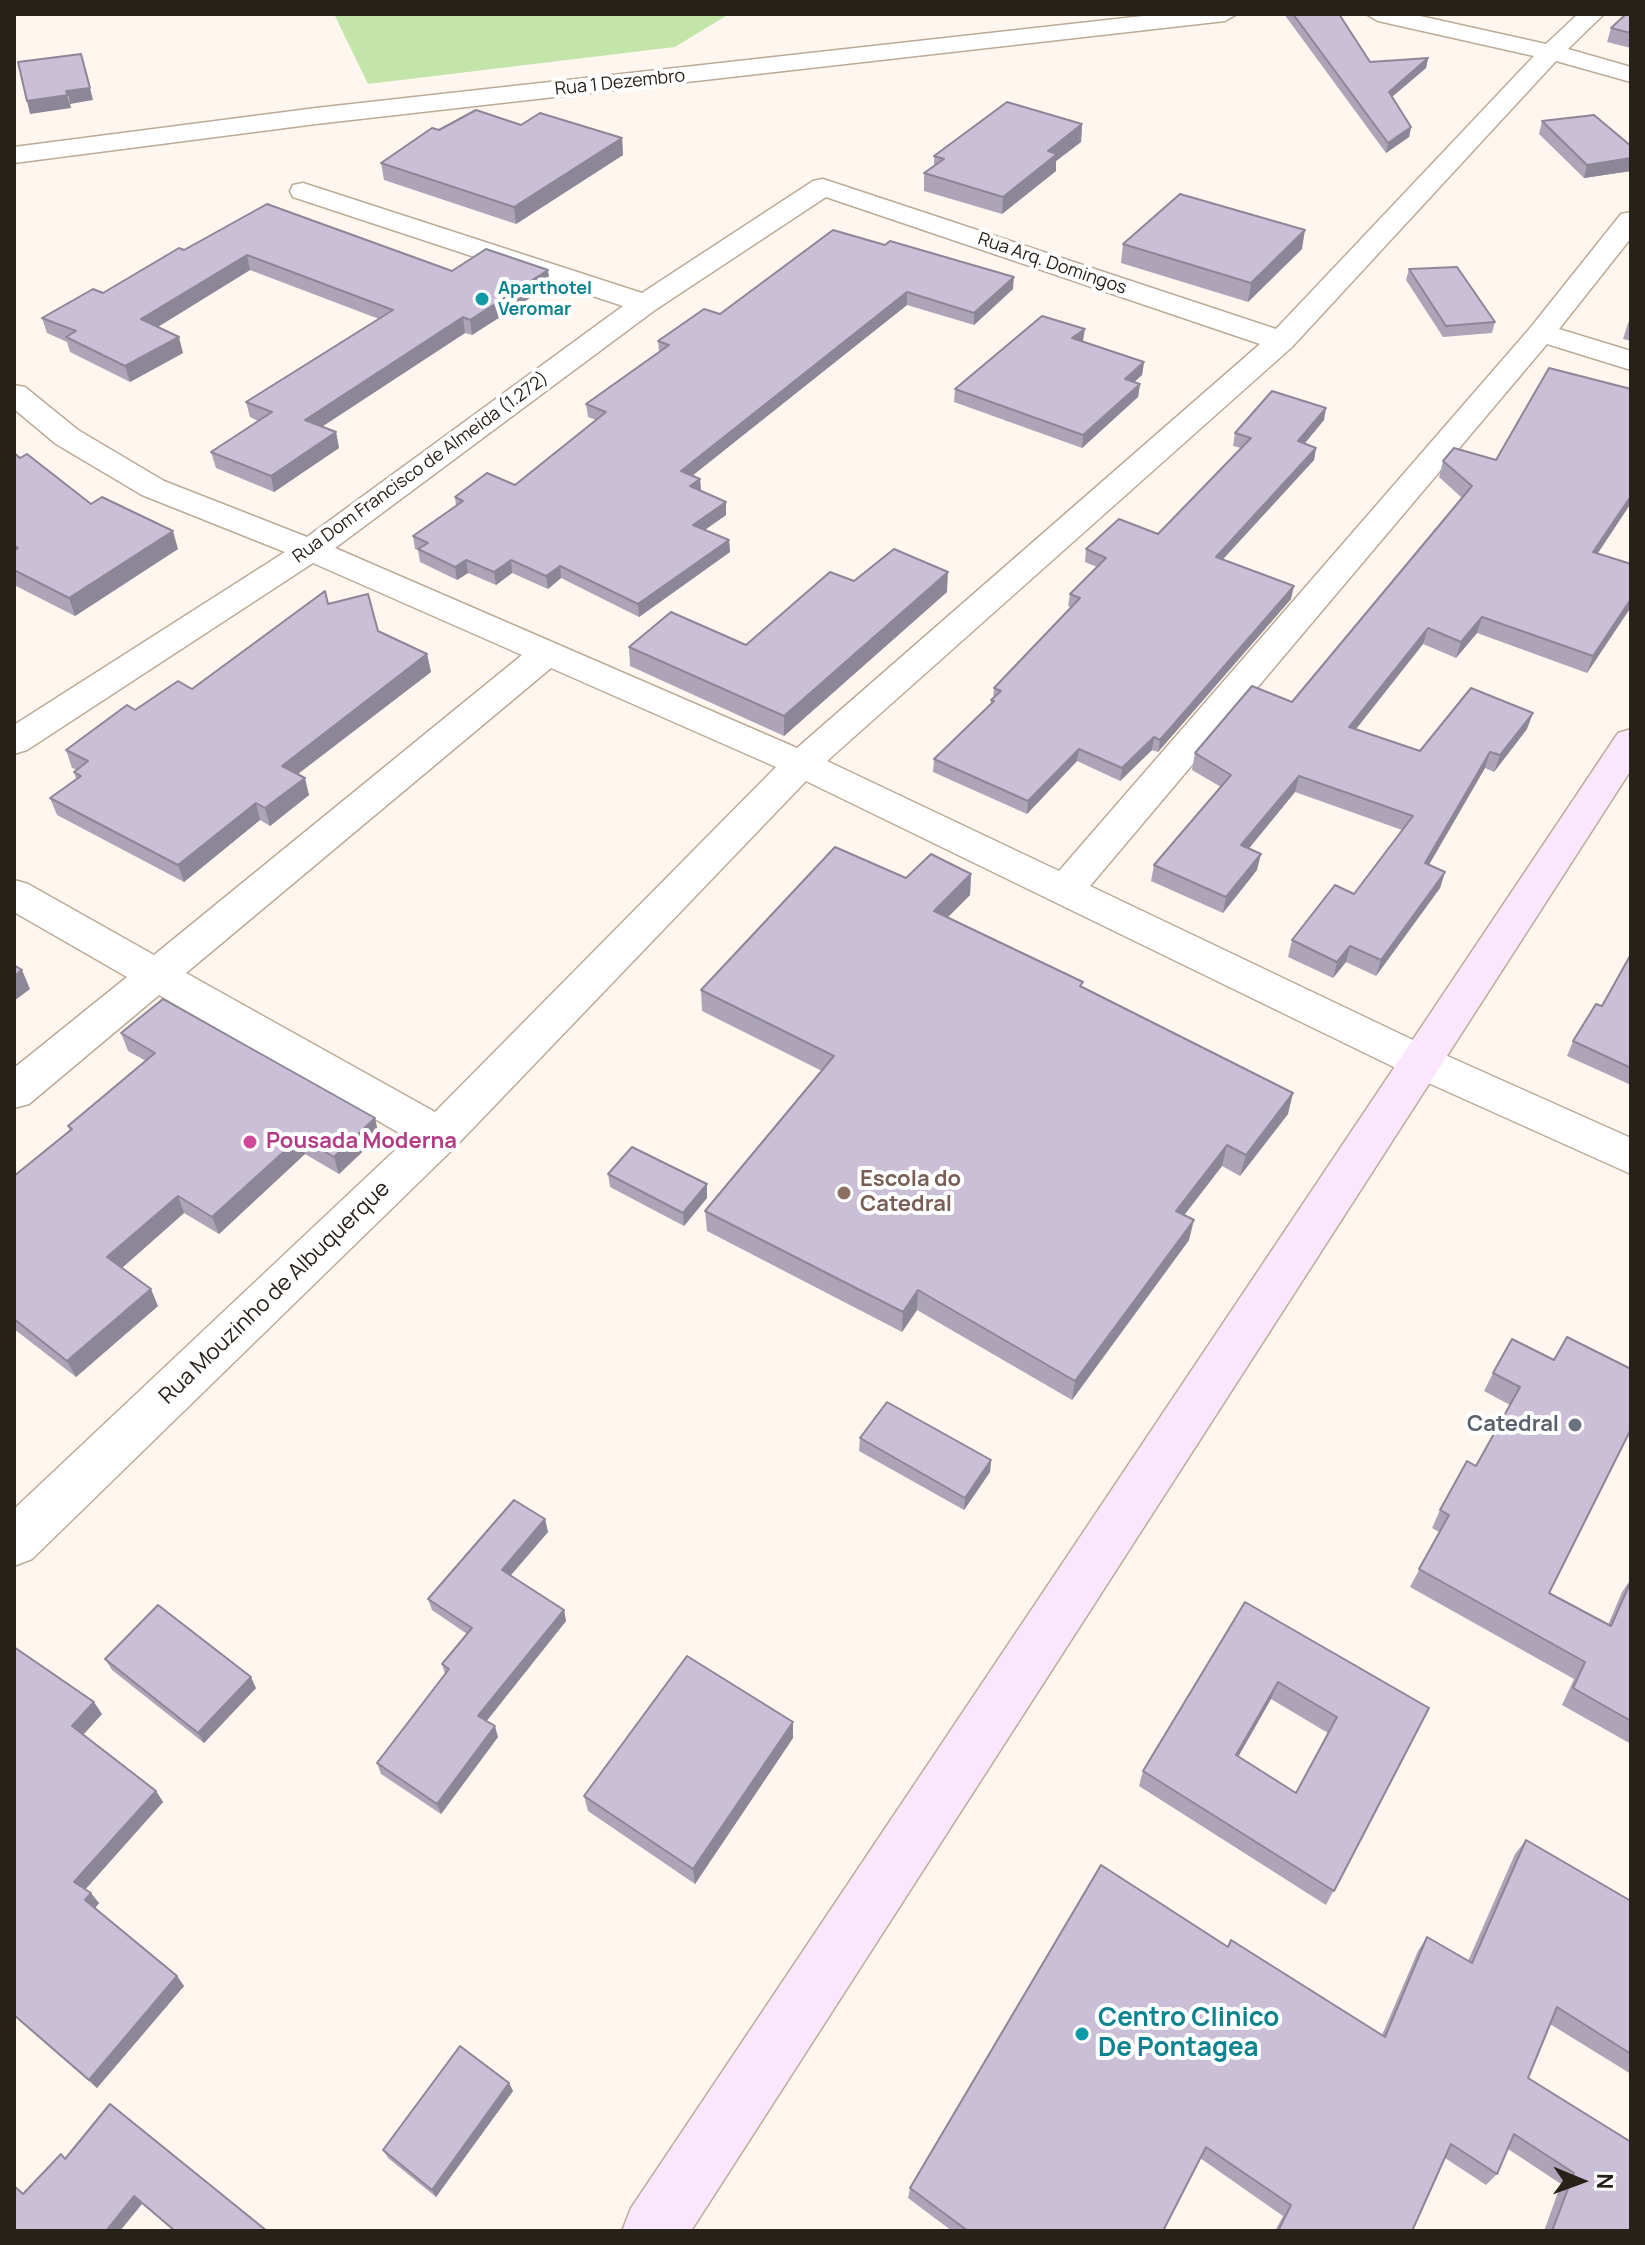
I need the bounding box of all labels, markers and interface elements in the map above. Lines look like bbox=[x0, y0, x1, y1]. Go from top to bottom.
street label: Rua 1 Dezembro bbox=[554, 65, 686, 101]
street label: Rua Arq. Domingos bbox=[975, 228, 1129, 300]
place label: Aparthotel Veromar bbox=[498, 278, 592, 320]
marker: Aparthotel Veromar bbox=[473, 290, 491, 308]
street label: Rua Dom Francisco de Almeida (1.272) bbox=[289, 368, 553, 568]
place label: Pousada Moderna bbox=[266, 1129, 457, 1155]
marker: Pousada Moderna bbox=[241, 1133, 259, 1151]
place label: Escola do Catedral bbox=[860, 1167, 961, 1218]
street label: Rua Mouzinho de Albuquerque bbox=[154, 1176, 396, 1410]
marker: Escola do Catedral bbox=[835, 1184, 853, 1202]
place label: Catedral bbox=[1467, 1412, 1559, 1438]
marker: Catedral bbox=[1566, 1416, 1584, 1434]
place label: Centro Clinico De Pontagea bbox=[1098, 2003, 1279, 2064]
marker: Centro Clinico De Pontagea bbox=[1073, 2025, 1091, 2043]
north arrow bbox=[1541, 2141, 1621, 2221]
text: N bbox=[1590, 2173, 1620, 2190]

